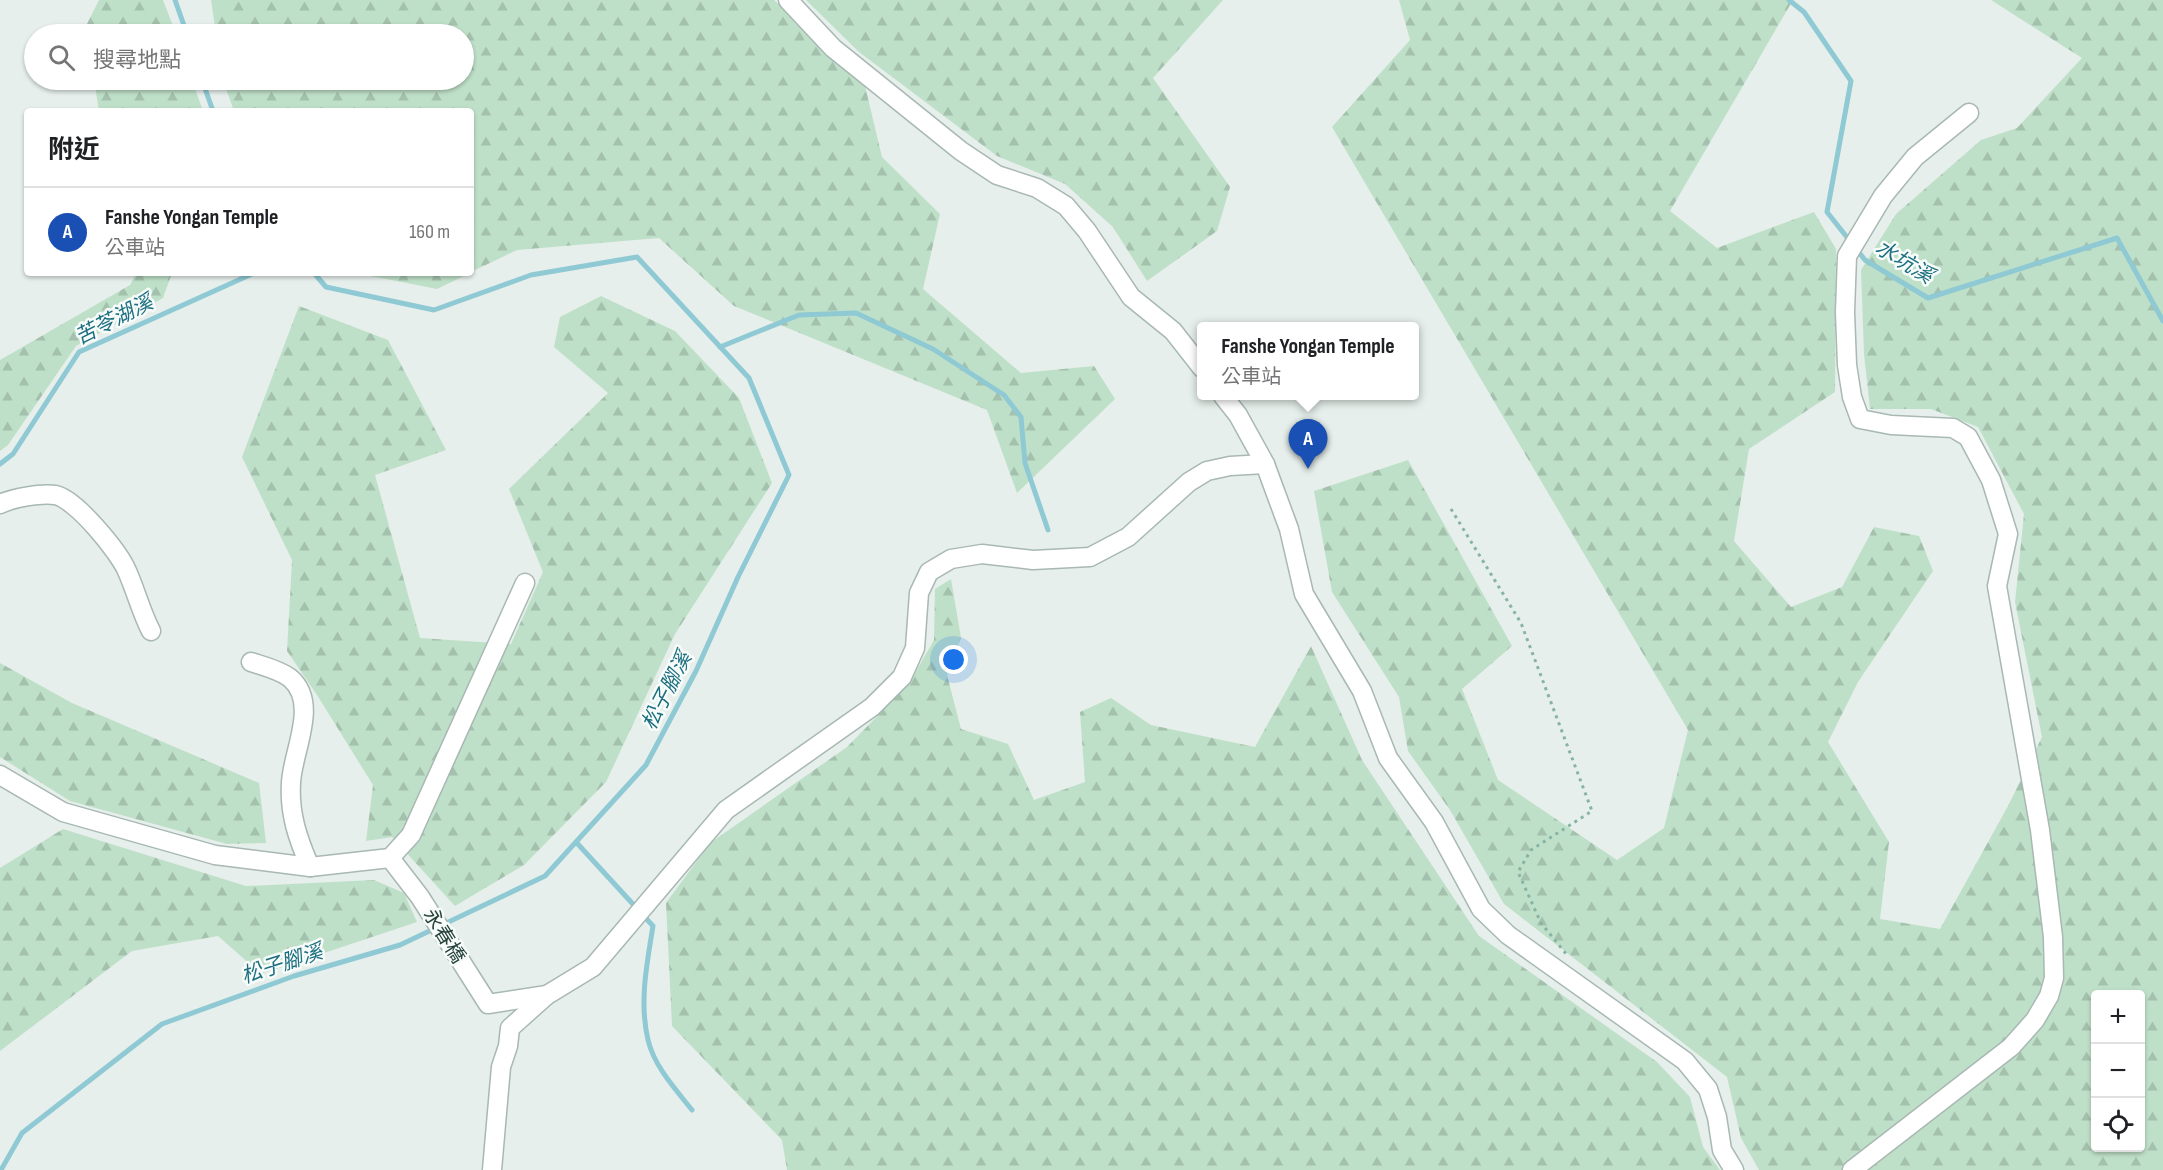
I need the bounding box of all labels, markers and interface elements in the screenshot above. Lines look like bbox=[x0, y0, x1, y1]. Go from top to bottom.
search box bbox=[24, 24, 474, 90]
icon: search bbox=[45, 41, 78, 74]
text: 搜尋地點 bbox=[93, 47, 181, 74]
text: 附近 bbox=[48, 135, 100, 166]
text: Fanshe Yongan Temple bbox=[105, 204, 278, 231]
text: A bbox=[63, 220, 72, 244]
text: 160 m bbox=[409, 220, 450, 244]
water label: 水坑溪 bbox=[1871, 235, 1940, 290]
text: 公車站 bbox=[105, 236, 165, 260]
water label: 苦苓湖溪 bbox=[71, 288, 160, 350]
popup bbox=[1197, 322, 1419, 400]
text: Fanshe Yongan Temple bbox=[1221, 333, 1395, 360]
text: 公車站 bbox=[1221, 365, 1281, 389]
pin: A bbox=[1288, 420, 1328, 469]
water label: 松子腳溪 bbox=[637, 645, 699, 734]
your location bbox=[939, 645, 968, 674]
street label: 永春橋 bbox=[418, 904, 470, 968]
water label: 松子腳溪 bbox=[238, 938, 329, 989]
map controls bbox=[2091, 990, 2145, 1152]
button: + bbox=[2091, 990, 2145, 1044]
button: − bbox=[2091, 1044, 2145, 1098]
button: locate bbox=[2091, 1098, 2145, 1152]

